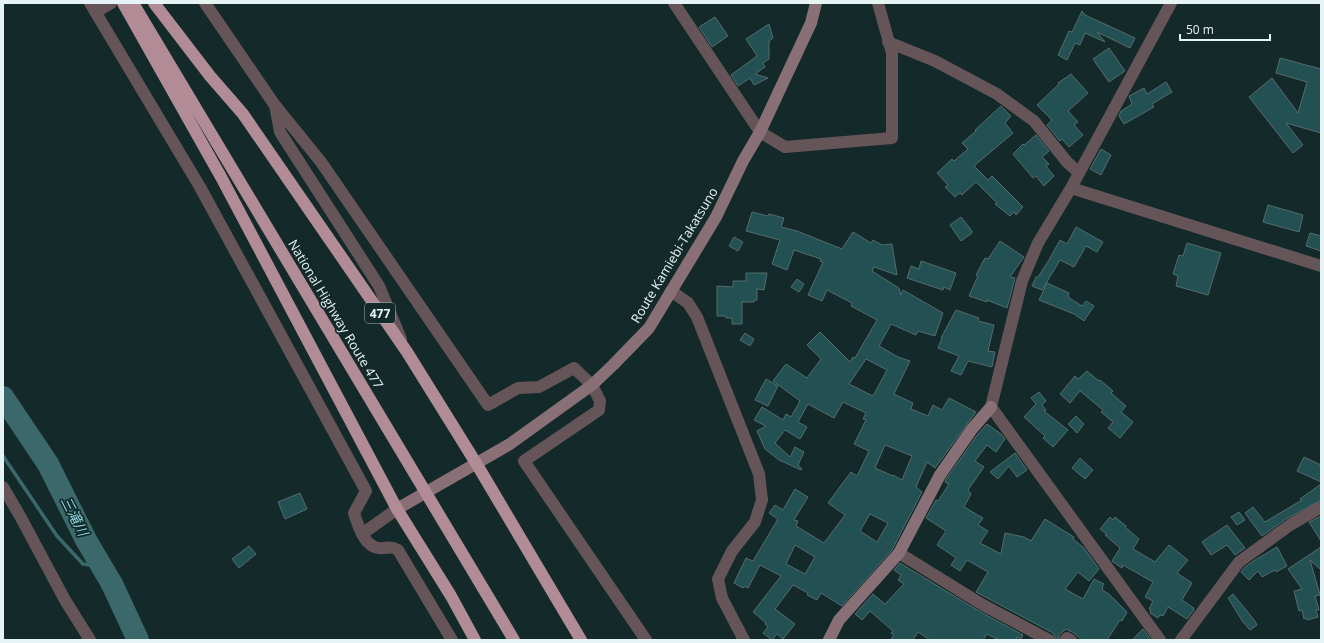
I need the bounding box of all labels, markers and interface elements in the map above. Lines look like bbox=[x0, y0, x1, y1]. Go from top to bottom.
scale bar bbox=[1180, 16, 1270, 42]
text: 50 m bbox=[1186, 21, 1214, 38]
street label: Route Kamiebi-Takatsuno bbox=[626, 184, 722, 326]
street label: National Highway Route 477 bbox=[284, 236, 388, 392]
road number: 477 bbox=[365, 303, 395, 323]
water label: 三滝川 bbox=[57, 493, 94, 541]

